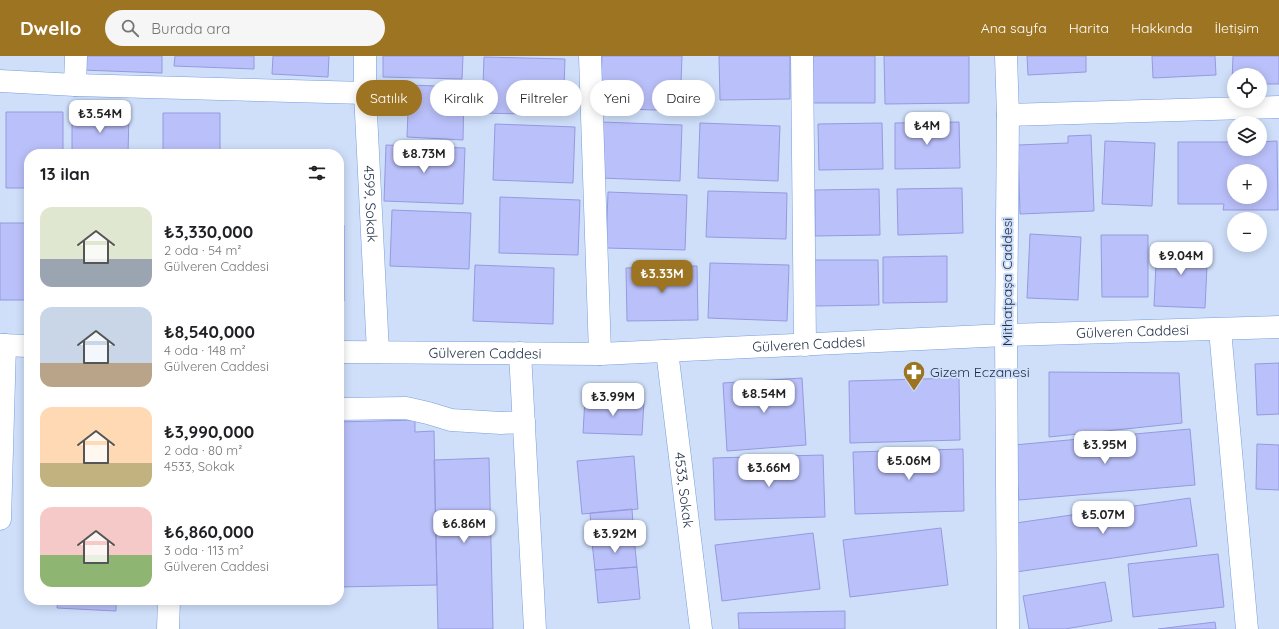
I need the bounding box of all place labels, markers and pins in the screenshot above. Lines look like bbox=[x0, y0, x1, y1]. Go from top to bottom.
pin: ₺3.54M bbox=[67, 100, 133, 134]
pin: ₺4M bbox=[908, 112, 946, 146]
pin: ₺8.73M bbox=[391, 140, 457, 174]
pin: ₺9.04M bbox=[1148, 242, 1214, 276]
pin: ₺3.33M bbox=[629, 260, 695, 294]
pharmacy icon: Gizem Eczanesi bbox=[901, 359, 927, 392]
place label: Gizem Eczanesi bbox=[930, 363, 1030, 381]
pin: ₺8.54M bbox=[731, 380, 797, 414]
pin: ₺3.99M bbox=[580, 383, 646, 417]
pin: ₺3.95M bbox=[1072, 431, 1138, 465]
pin: ₺5.06M bbox=[876, 447, 942, 481]
pin: ₺3.66M bbox=[736, 454, 802, 488]
pin: ₺5.07M bbox=[1070, 501, 1136, 535]
pin: ₺6.86M bbox=[431, 510, 497, 544]
pin: ₺3.92M bbox=[582, 520, 648, 554]

